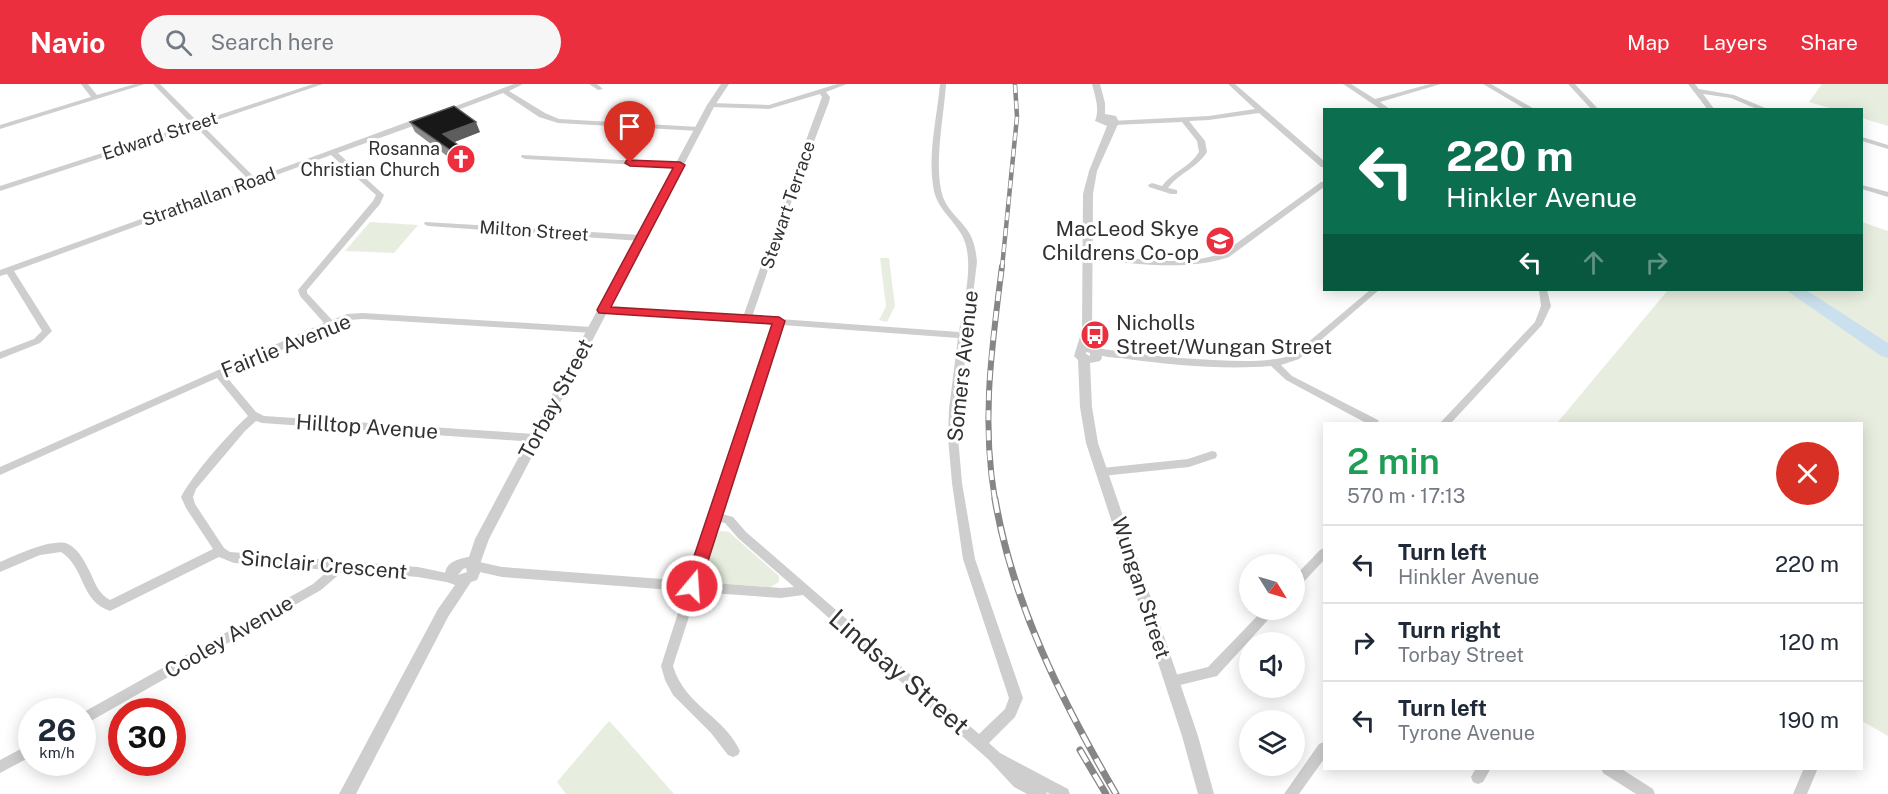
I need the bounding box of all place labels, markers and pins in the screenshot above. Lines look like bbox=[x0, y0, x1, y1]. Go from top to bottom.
pin bbox=[604, 101, 655, 163]
place label: Rosanna Christian Church bbox=[300, 138, 440, 180]
church icon: Rosanna Christian Church bbox=[445, 143, 477, 175]
place label: MacLeod Skye Childrens Co-op bbox=[1042, 216, 1199, 265]
school or university icon: MacLeod Skye Childrens Co-op bbox=[1204, 225, 1236, 257]
place label: Nicholls Street/Wungan Street bbox=[1116, 310, 1332, 359]
bus stop icon: Nicholls Street/Wungan Street bbox=[1079, 319, 1111, 351]

